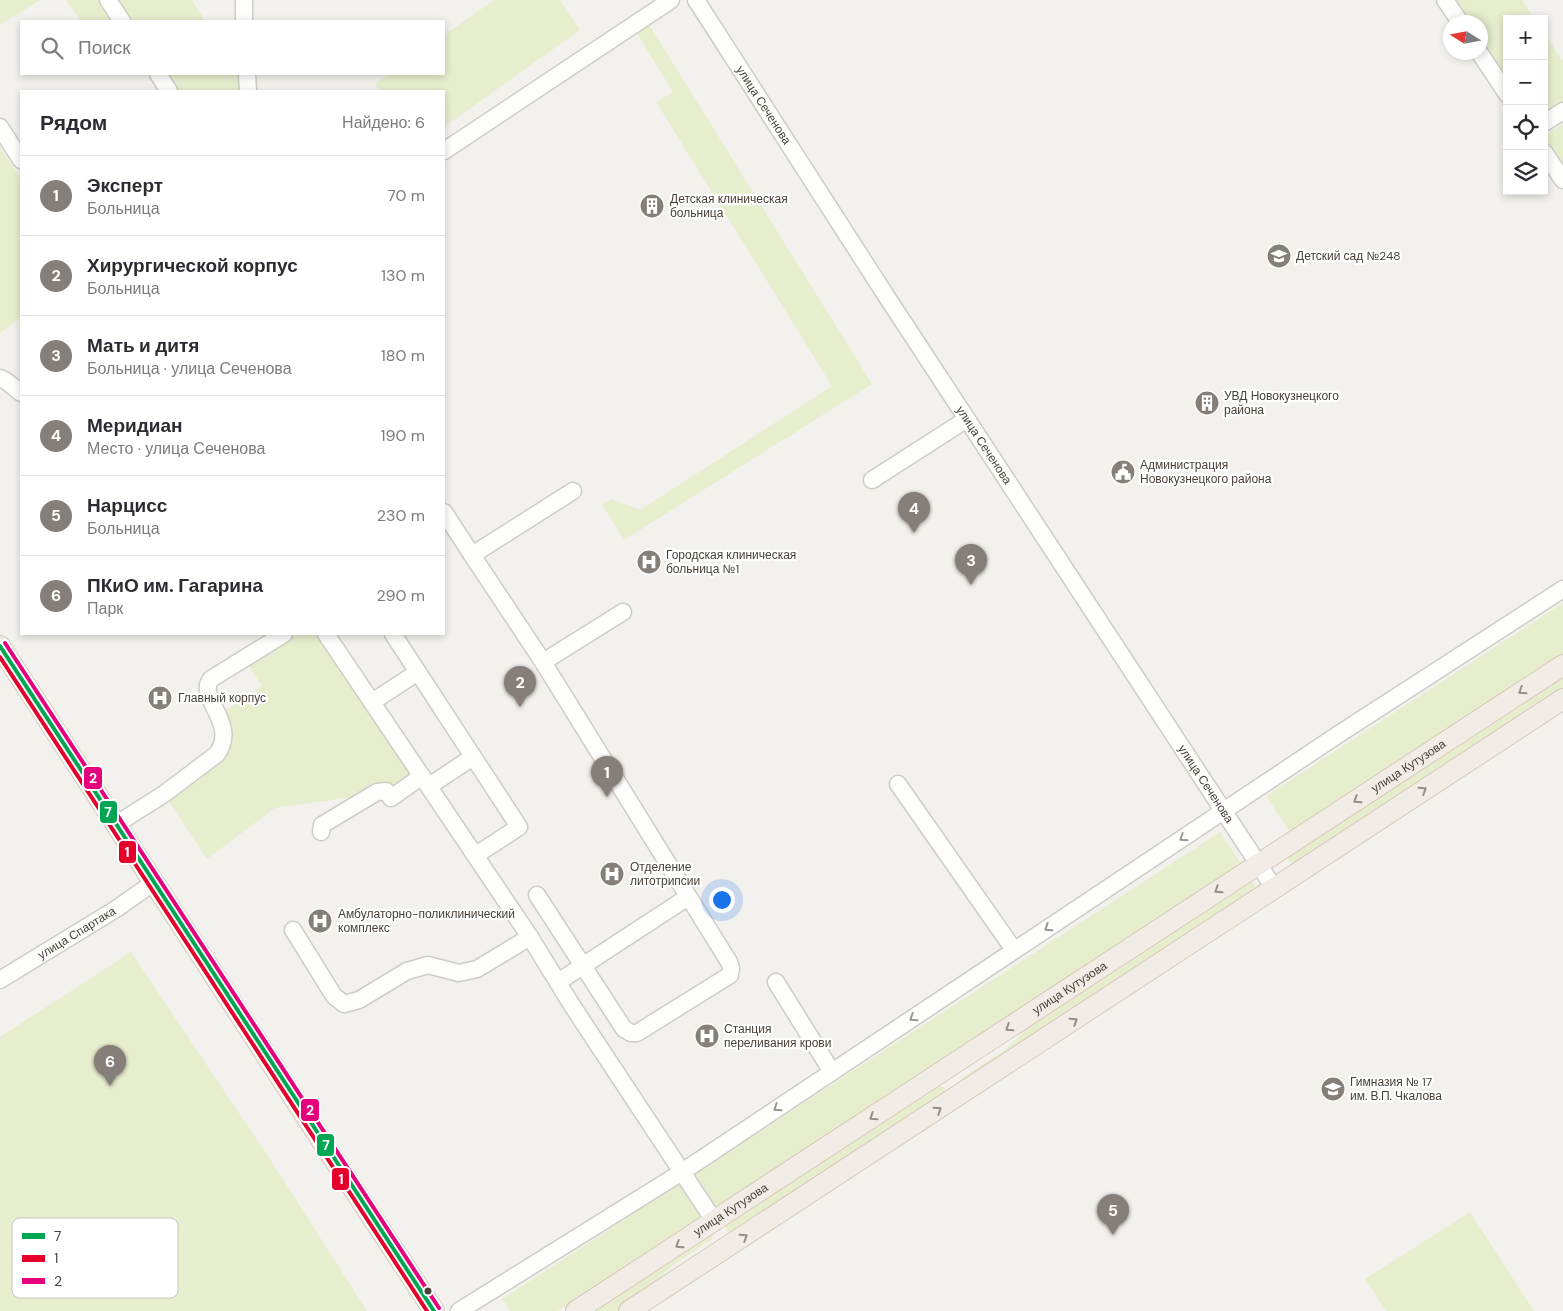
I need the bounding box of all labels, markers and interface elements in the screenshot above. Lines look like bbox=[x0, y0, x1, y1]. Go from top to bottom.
north arrow bbox=[1443, 15, 1488, 60]
map controls bbox=[1503, 15, 1548, 195]
button: + bbox=[1503, 15, 1548, 60]
search box bbox=[20, 20, 445, 75]
icon: search bbox=[38, 34, 66, 62]
text: Поиск bbox=[78, 35, 131, 60]
button: − bbox=[1503, 60, 1548, 105]
street label: улица Сеченова bbox=[732, 63, 795, 148]
button: locate bbox=[1503, 105, 1548, 150]
text: Рядом bbox=[40, 109, 107, 137]
text: Найдено: 6 bbox=[342, 112, 425, 133]
button: layers bbox=[1503, 150, 1548, 195]
text: Эксперт bbox=[87, 173, 163, 198]
text: 1 bbox=[53, 185, 59, 206]
text: 70 m bbox=[387, 185, 425, 206]
place label: Детская клиническая больница bbox=[670, 191, 788, 221]
building icon: Детская клиническая больница bbox=[639, 193, 665, 219]
text: Больница bbox=[87, 198, 160, 219]
school or university icon: Детский сад №248 bbox=[1266, 243, 1292, 269]
place label: Детский сад №248 bbox=[1296, 248, 1401, 264]
text: Хирургической корпус bbox=[87, 253, 298, 278]
text: 2 bbox=[51, 265, 61, 286]
text: 130 m bbox=[381, 265, 425, 286]
text: Больница bbox=[87, 278, 160, 299]
text: Мать и дитя bbox=[87, 333, 199, 358]
text: 3 bbox=[51, 345, 61, 366]
text: 180 m bbox=[381, 345, 425, 366]
text: Больница · улица Сеченова bbox=[87, 358, 292, 379]
place label: УВД Новокузнецкого района bbox=[1224, 388, 1339, 418]
building icon: УВД Новокузнецкого района bbox=[1194, 390, 1220, 416]
street label: улица Сеченова bbox=[952, 403, 1015, 487]
text: Меридиан bbox=[87, 413, 182, 438]
text: 4 bbox=[51, 425, 61, 446]
text: 190 m bbox=[381, 425, 425, 446]
text: Место · улица Сеченова bbox=[87, 438, 265, 459]
place label: Администрация Новокузнецкого района bbox=[1140, 457, 1272, 487]
public building icon: Администрация Новокузнецкого района bbox=[1110, 459, 1136, 485]
pin: 4 bbox=[898, 492, 930, 533]
text: Нарцисс bbox=[87, 493, 167, 518]
text: 5 bbox=[51, 505, 61, 526]
text: 230 m bbox=[377, 505, 425, 526]
text: Больница bbox=[87, 518, 160, 539]
pin: 3 bbox=[955, 544, 987, 585]
place label: Городская клиническая больница №1 bbox=[666, 547, 796, 577]
hospital icon: Городская клиническая больница №1 bbox=[636, 549, 662, 575]
text: ПКиО им. Гагарина bbox=[87, 573, 263, 598]
text: 6 bbox=[51, 585, 61, 606]
text: 290 m bbox=[376, 585, 425, 606]
text: Парк bbox=[87, 598, 123, 619]
pin: 2 bbox=[504, 666, 536, 707]
hospital icon: Главный корпус bbox=[147, 685, 173, 711]
one-way arrow bbox=[1518, 685, 1527, 695]
place label: Главный корпус bbox=[178, 690, 266, 706]
street label: улица Кутузова bbox=[1368, 736, 1449, 796]
street label: улица Сеченова bbox=[1174, 742, 1237, 826]
pin: 1 bbox=[591, 756, 623, 797]
line badge: 2 bbox=[83, 766, 103, 790]
text: 2 bbox=[89, 769, 97, 787]
one-way arrow bbox=[1418, 787, 1427, 796]
one-way arrow bbox=[1353, 793, 1362, 803]
line badge: 7 bbox=[99, 800, 118, 824]
text: 7 bbox=[104, 803, 112, 821]
one-way arrow bbox=[1179, 832, 1189, 841]
line badge: 1 bbox=[118, 840, 137, 864]
text: 1 bbox=[124, 843, 130, 861]
place label: Отделение литотрипсии bbox=[630, 859, 700, 889]
hospital icon: Отделение литотрипсии bbox=[599, 861, 625, 887]
one-way arrow bbox=[1214, 884, 1223, 893]
your location bbox=[709, 887, 735, 913]
street label: улица Спартака bbox=[35, 903, 119, 963]
place label: Амбулаторно-поликлинический комплекс bbox=[338, 906, 515, 936]
hospital icon: Амбулаторно-поликлинический комплекс bbox=[307, 908, 333, 934]
one-way arrow bbox=[1044, 922, 1053, 931]
street label: улица Кутузова bbox=[1029, 958, 1110, 1018]
one-way arrow bbox=[909, 1012, 918, 1021]
one-way arrow bbox=[1069, 1017, 1078, 1027]
place label: Станция переливания крови bbox=[724, 1021, 831, 1051]
one-way arrow bbox=[1005, 1022, 1015, 1031]
hospital icon: Станция переливания крови bbox=[694, 1023, 720, 1049]
pin: 6 bbox=[94, 1045, 126, 1086]
place label: Гимназия № 17 им. В.П. Чкалова bbox=[1350, 1074, 1442, 1104]
school or university icon: Гимназия № 17 им. В.П. Чкалова bbox=[1320, 1076, 1346, 1102]
line badge: 2 bbox=[300, 1098, 320, 1122]
text: 2 bbox=[306, 1101, 314, 1119]
one-way arrow bbox=[774, 1102, 783, 1111]
one-way arrow bbox=[933, 1107, 942, 1116]
one-way arrow bbox=[870, 1111, 879, 1120]
line badge: 7 bbox=[316, 1133, 335, 1157]
text: 7 bbox=[322, 1136, 330, 1154]
line badge: 1 bbox=[331, 1167, 350, 1191]
text: 1 bbox=[338, 1170, 344, 1188]
street label: улица Кутузова bbox=[690, 1179, 771, 1240]
pin: 5 bbox=[1097, 1194, 1129, 1235]
legend bbox=[12, 1218, 178, 1298]
text: 7 bbox=[54, 1227, 61, 1245]
one-way arrow bbox=[738, 1234, 747, 1243]
one-way arrow bbox=[675, 1239, 684, 1248]
text: 1 bbox=[54, 1249, 58, 1267]
text: 2 bbox=[54, 1272, 62, 1290]
unlabelled marker bbox=[423, 1286, 433, 1296]

